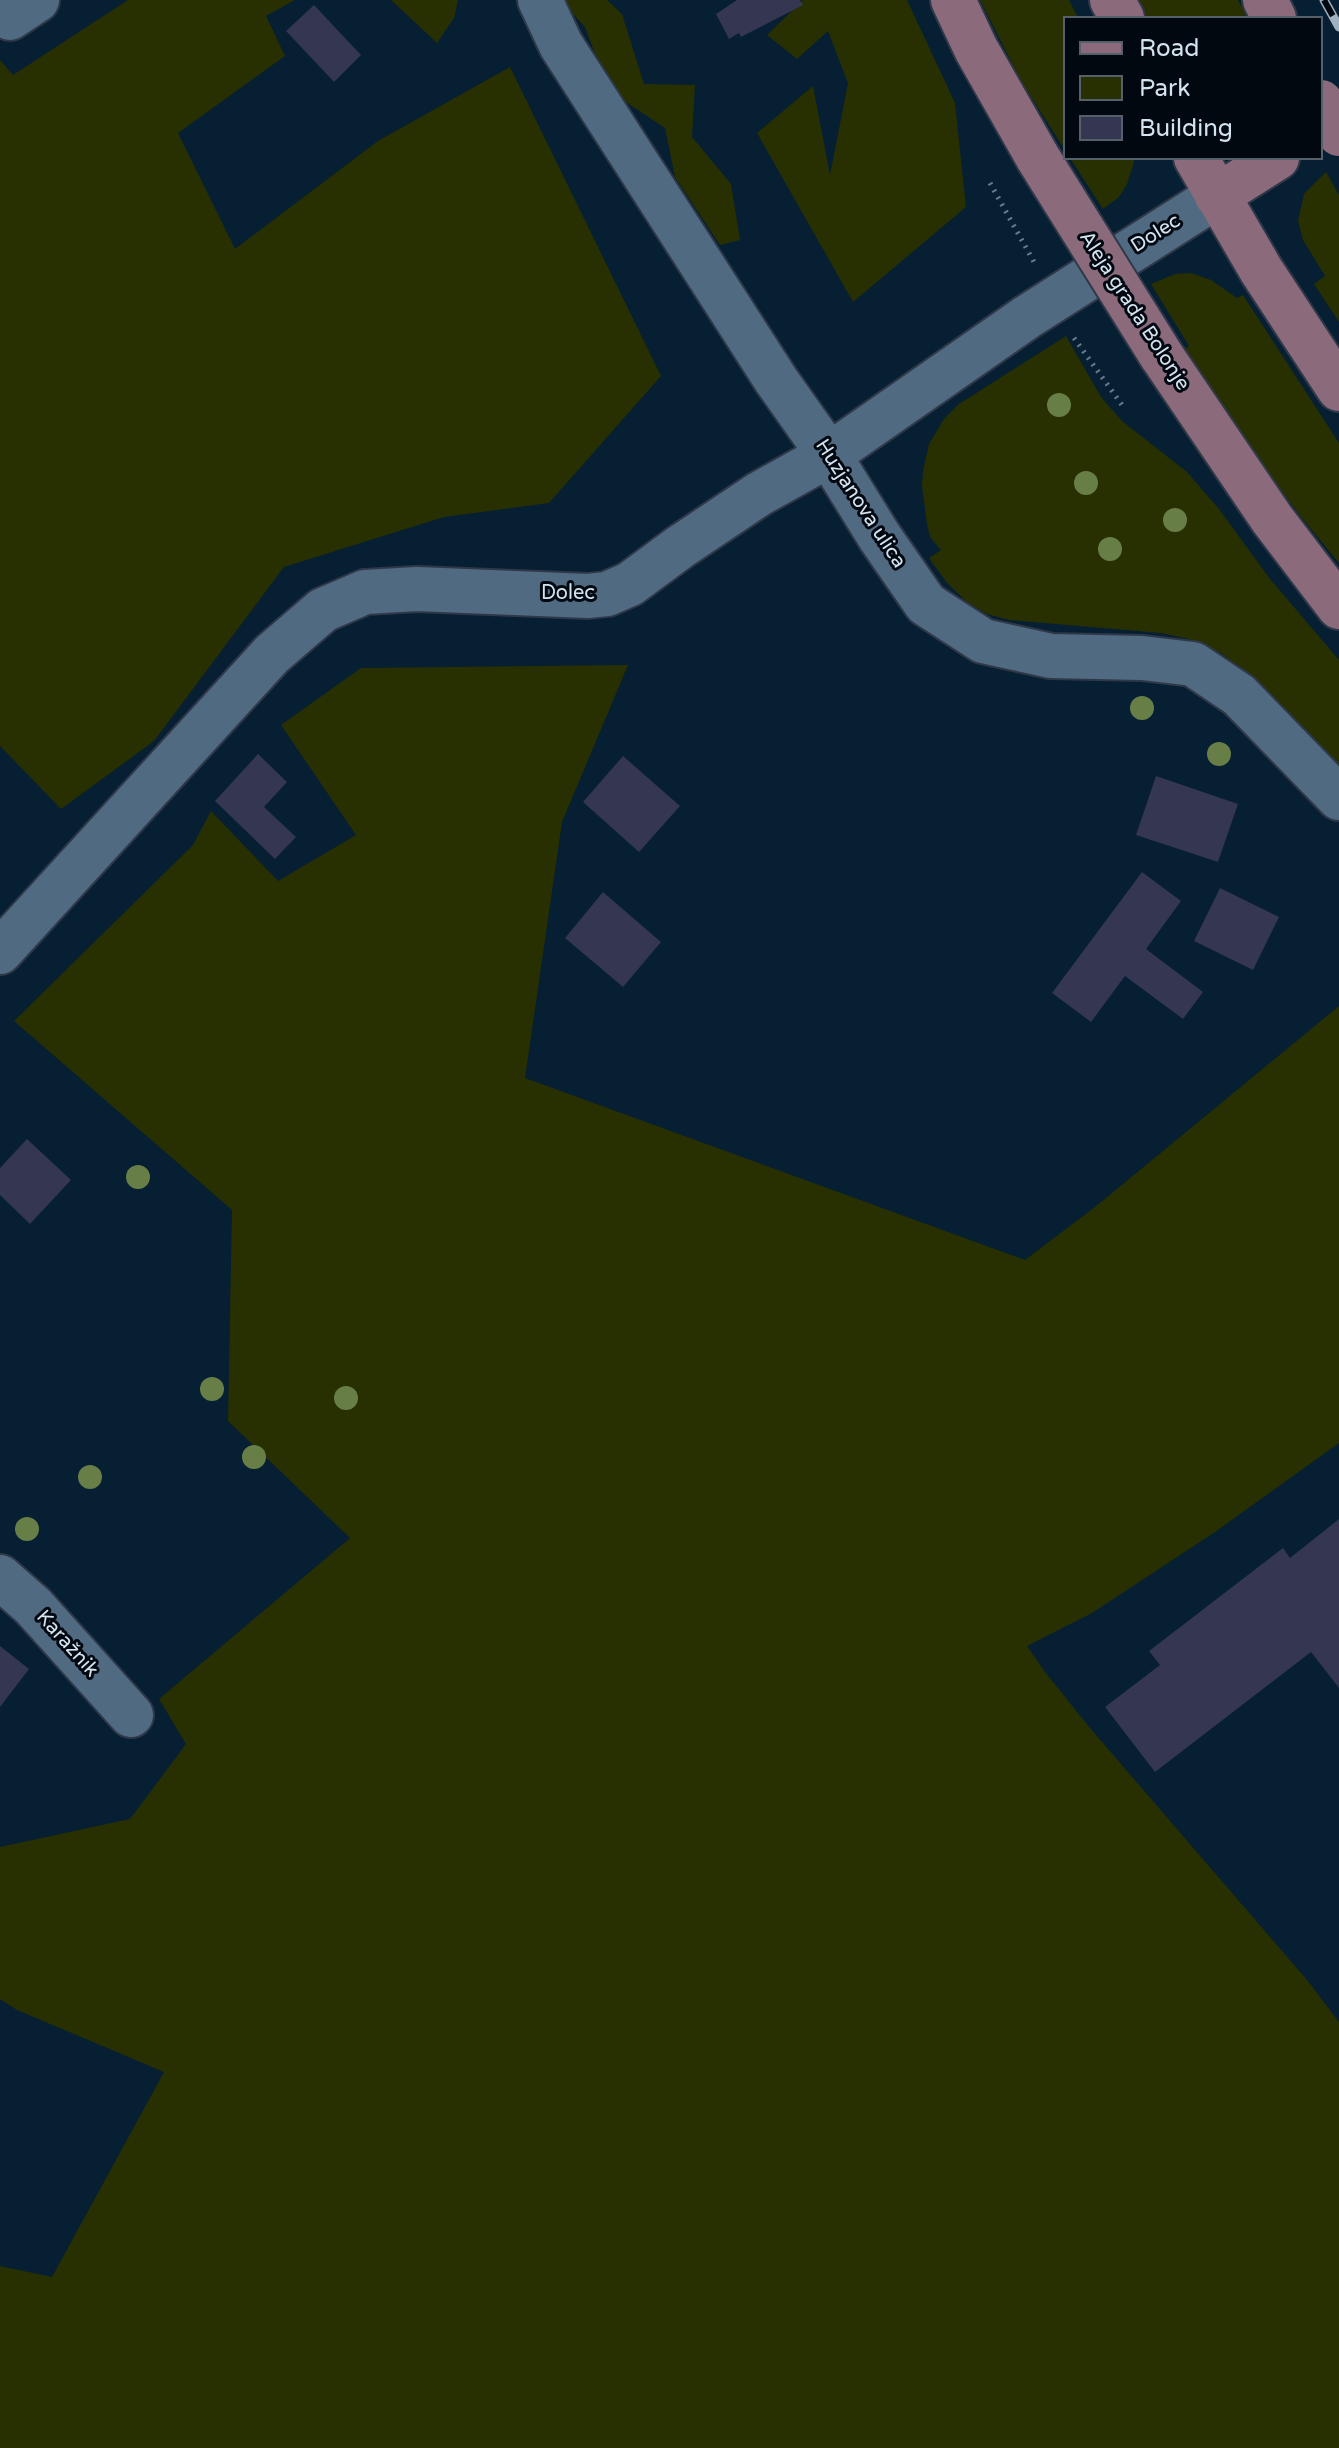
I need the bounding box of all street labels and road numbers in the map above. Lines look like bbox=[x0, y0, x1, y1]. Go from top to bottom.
street label: Dolec bbox=[1127, 210, 1185, 258]
street label: Aleja grada Bolonje bbox=[1074, 227, 1194, 395]
street label: Huzjanova ulica bbox=[810, 435, 910, 573]
street label: Dolec bbox=[541, 582, 595, 606]
street label: Karažnik bbox=[31, 1606, 103, 1682]

